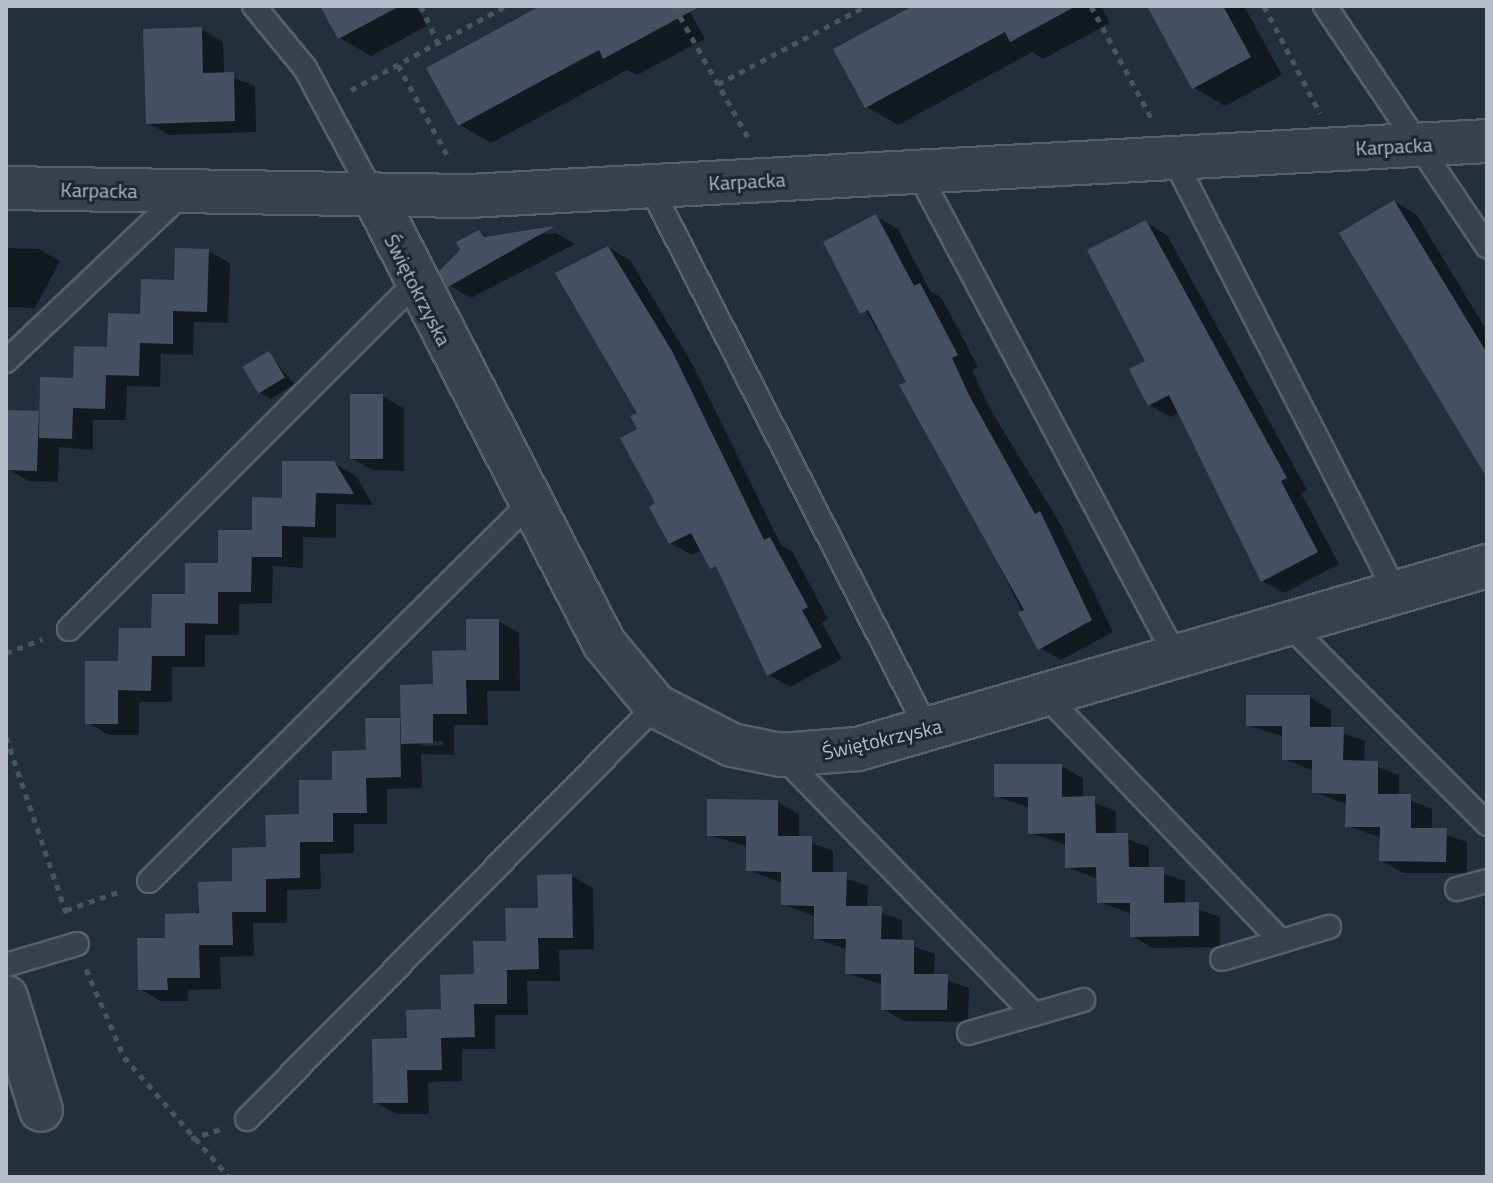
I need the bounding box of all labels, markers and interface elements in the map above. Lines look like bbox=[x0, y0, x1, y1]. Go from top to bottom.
street label: Karpacka bbox=[1355, 132, 1433, 160]
street label: Karpacka bbox=[708, 167, 786, 195]
street label: Karpacka bbox=[60, 177, 138, 203]
street label: Świętokrzyska bbox=[380, 230, 456, 350]
street label: Świętokrzyska bbox=[820, 714, 944, 764]

